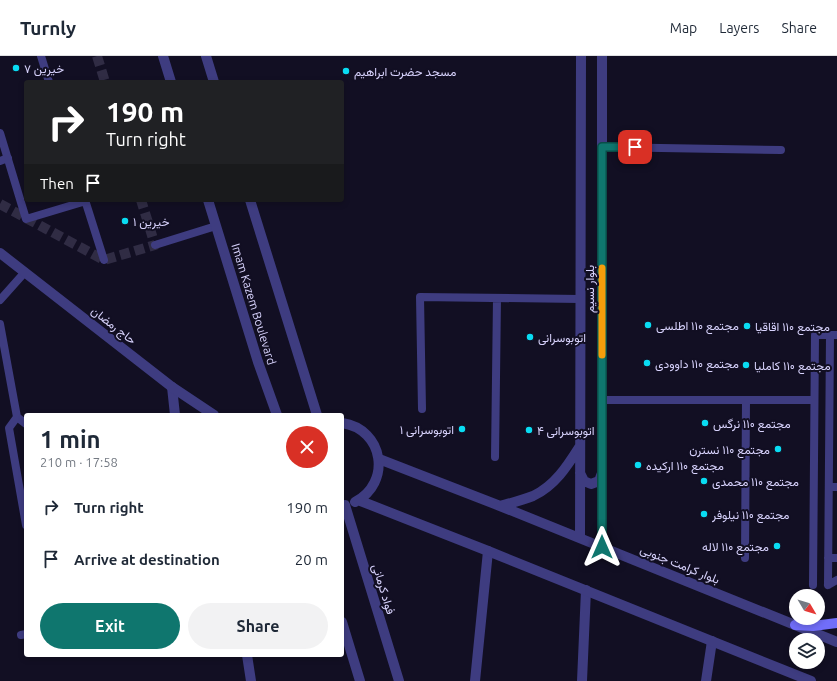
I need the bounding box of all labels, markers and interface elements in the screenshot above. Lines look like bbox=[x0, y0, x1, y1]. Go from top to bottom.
text: Turnly bbox=[20, 17, 76, 39]
text: Map bbox=[670, 20, 697, 36]
text: Layers bbox=[719, 20, 759, 36]
text: Share bbox=[781, 20, 817, 36]
place label: خیرین ۷ bbox=[24, 62, 64, 77]
marker: خیرین ۷ bbox=[11, 63, 21, 73]
place label: مسجد حضرت ابراهیم bbox=[354, 65, 456, 80]
marker: مسجد حضرت ابراهیم bbox=[341, 66, 351, 76]
icon: right bbox=[40, 96, 92, 148]
text: 190 m bbox=[106, 96, 184, 127]
text: Turn right bbox=[106, 129, 186, 149]
pin bbox=[618, 130, 652, 164]
icon: arrive bbox=[624, 136, 646, 158]
icon: arrive bbox=[82, 172, 104, 194]
text: Then bbox=[40, 175, 74, 192]
place label: خیرین ۱ bbox=[133, 215, 169, 230]
marker: خیرین ۱ bbox=[120, 216, 130, 226]
street label: Imam Kazem Boulevard bbox=[229, 242, 279, 366]
street label: بلوار نسیم bbox=[583, 265, 598, 313]
street label: حاج رمضان bbox=[87, 304, 139, 349]
place label: مجتمع ۱۱۰ اطلسی bbox=[656, 319, 739, 335]
marker: مجتمع ۱۱۰ اطلسی bbox=[643, 320, 653, 330]
place label: مجتمع ۱۱۰ اقاقیا bbox=[755, 320, 830, 336]
marker: مجتمع ۱۱۰ اقاقیا bbox=[742, 321, 752, 331]
place label: اتوبوسرانی bbox=[538, 331, 586, 346]
marker: اتوبوسرانی bbox=[525, 332, 535, 342]
place label: مجتمع ۱۱۰ داوودی bbox=[655, 357, 739, 373]
marker: مجتمع ۱۱۰ داوودی bbox=[642, 358, 652, 368]
place label: مجتمع ۱۱۰ کاملیا bbox=[754, 359, 831, 375]
marker: مجتمع ۱۱۰ کاملیا bbox=[741, 360, 751, 370]
place label: مجتمع ۱۱۰ نرگس bbox=[713, 417, 791, 433]
marker: مجتمع ۱۱۰ نرگس bbox=[700, 418, 710, 428]
place label: اتوبوسرانی ۱ bbox=[400, 423, 454, 438]
marker: اتوبوسرانی ۱ bbox=[457, 424, 467, 434]
place label: اتوبوسرانی ۴ bbox=[537, 424, 595, 439]
marker: اتوبوسرانی ۴ bbox=[524, 425, 534, 435]
text: 1 min bbox=[40, 426, 101, 453]
button: close bbox=[286, 426, 328, 468]
place label: مجتمع ۱۱۰ نسترن bbox=[689, 443, 770, 459]
marker: مجتمع ۱۱۰ نسترن bbox=[773, 444, 783, 454]
text: 210 m · 17:58 bbox=[40, 455, 118, 469]
place label: مجتمع ۱۱۰ ارکیده bbox=[646, 459, 724, 475]
marker: مجتمع ۱۱۰ ارکیده bbox=[633, 460, 643, 470]
place label: مجتمع ۱۱۰ محمدی bbox=[712, 475, 799, 491]
marker: مجتمع ۱۱۰ محمدی bbox=[699, 476, 709, 486]
icon: right bbox=[40, 496, 62, 518]
text: Turn right bbox=[74, 499, 144, 516]
text: 190 m bbox=[286, 499, 328, 516]
place label: مجتمع ۱۱۰ نیلوفر bbox=[711, 508, 790, 524]
marker: مجتمع ۱۱۰ نیلوفر bbox=[699, 509, 709, 519]
position arrow bbox=[581, 526, 623, 568]
place label: مجتمع ۱۱۰ لاله bbox=[702, 540, 769, 556]
marker: مجتمع ۱۱۰ لاله bbox=[772, 541, 782, 551]
street label: بلوار کرامت جنوبی bbox=[638, 542, 722, 588]
icon: arrive bbox=[40, 548, 62, 570]
text: Arrive at destination bbox=[74, 551, 220, 568]
text: 20 m bbox=[295, 551, 328, 568]
street label: فواد کرمانی bbox=[368, 562, 398, 616]
north arrow bbox=[789, 589, 825, 625]
map controls bbox=[789, 589, 825, 669]
button: Exit bbox=[40, 603, 180, 649]
button: Share bbox=[188, 603, 328, 649]
button: layers bbox=[789, 633, 825, 669]

